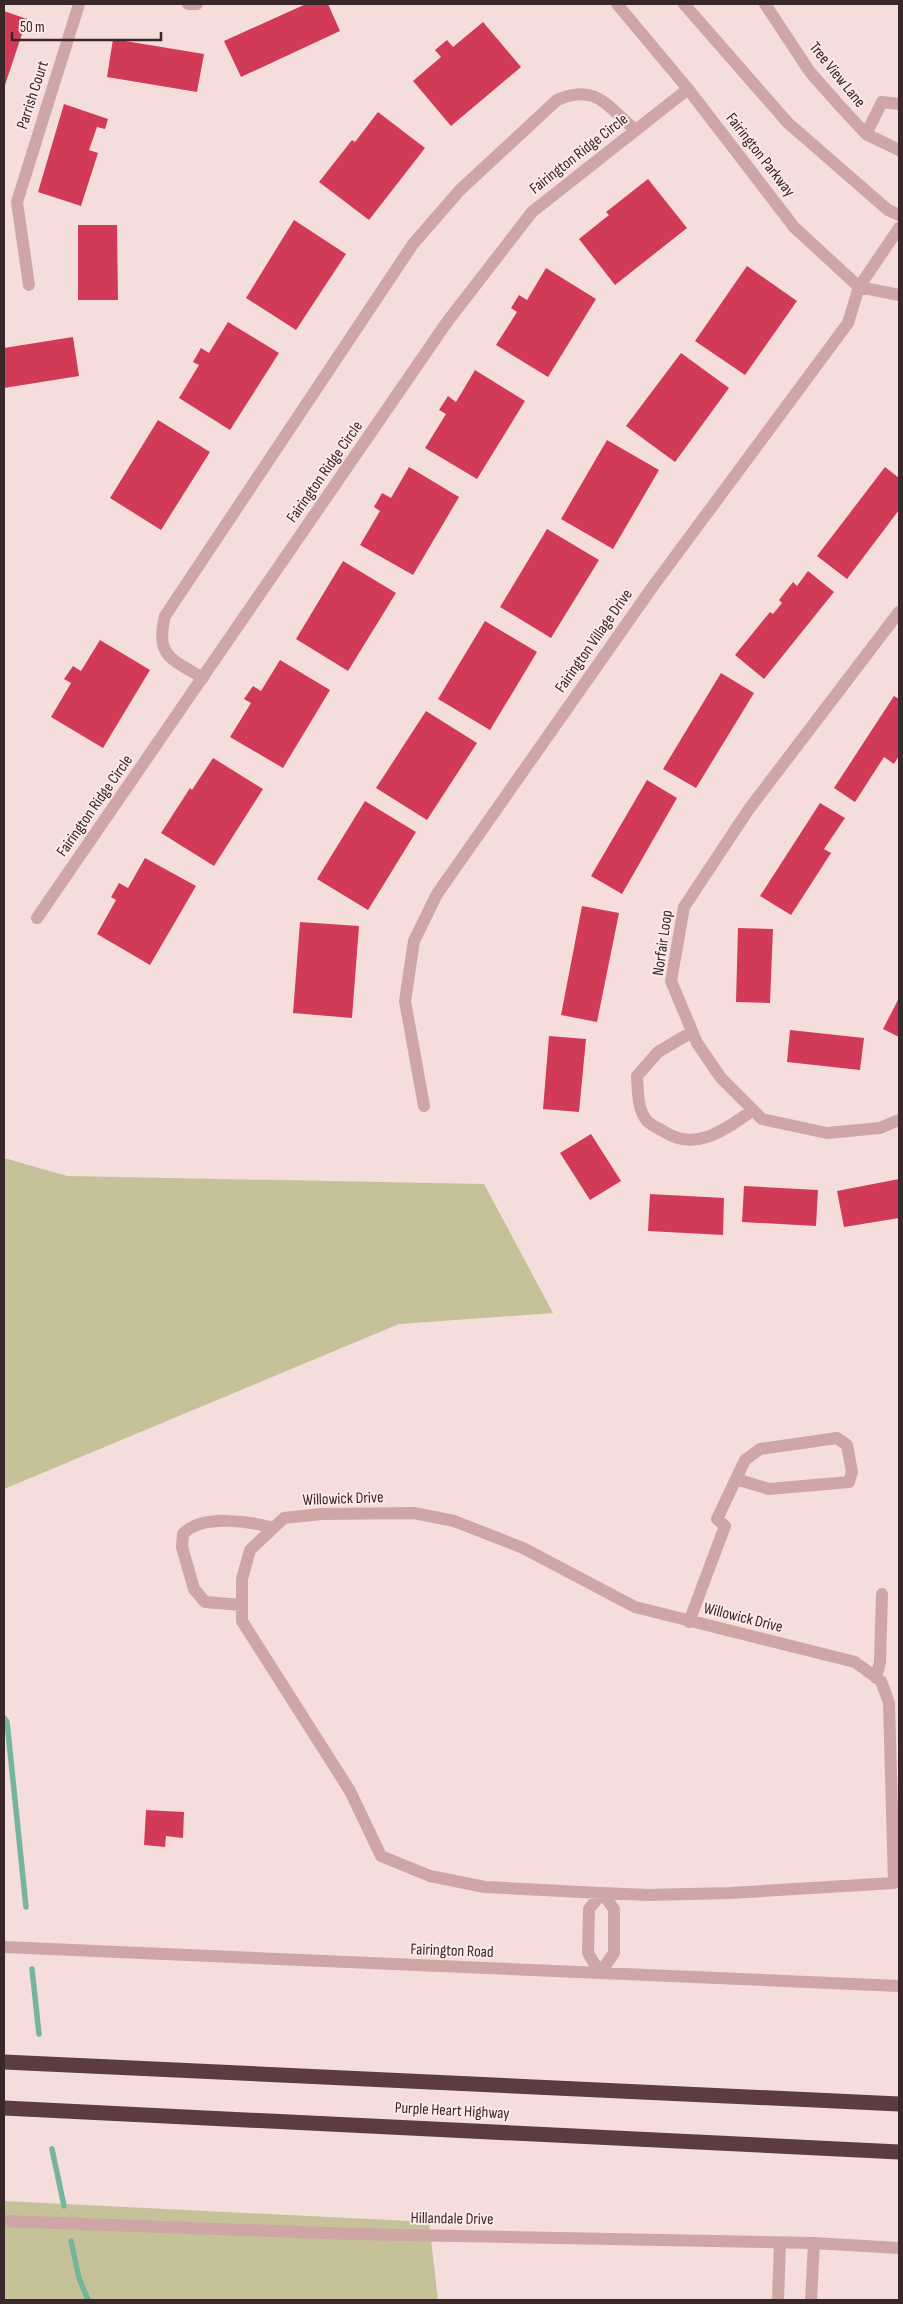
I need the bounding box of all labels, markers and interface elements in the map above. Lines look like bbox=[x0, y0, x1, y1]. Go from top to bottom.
scale bar bbox=[12, 10, 161, 42]
text: 50 m bbox=[20, 18, 45, 37]
street label: Tree View Lane bbox=[805, 39, 869, 111]
street label: Parrish Court bbox=[13, 58, 53, 132]
street label: Fairington Parkway bbox=[721, 109, 799, 201]
street label: Fairington Ridge Circle bbox=[526, 110, 632, 198]
street label: Fairington Ridge Circle bbox=[283, 418, 367, 526]
street label: Fairington Village Drive bbox=[551, 586, 637, 696]
street label: Fairington Ridge Circle bbox=[53, 752, 137, 860]
street label: Norfair Loop bbox=[649, 909, 677, 977]
street label: Willowick Drive bbox=[302, 1488, 384, 1510]
street label: Willowick Drive bbox=[701, 1599, 785, 1637]
street label: Fairington Road bbox=[410, 1940, 494, 1962]
street label: Purple Heart Highway bbox=[394, 2099, 510, 2123]
street label: Hillandale Drive bbox=[410, 2209, 494, 2229]

